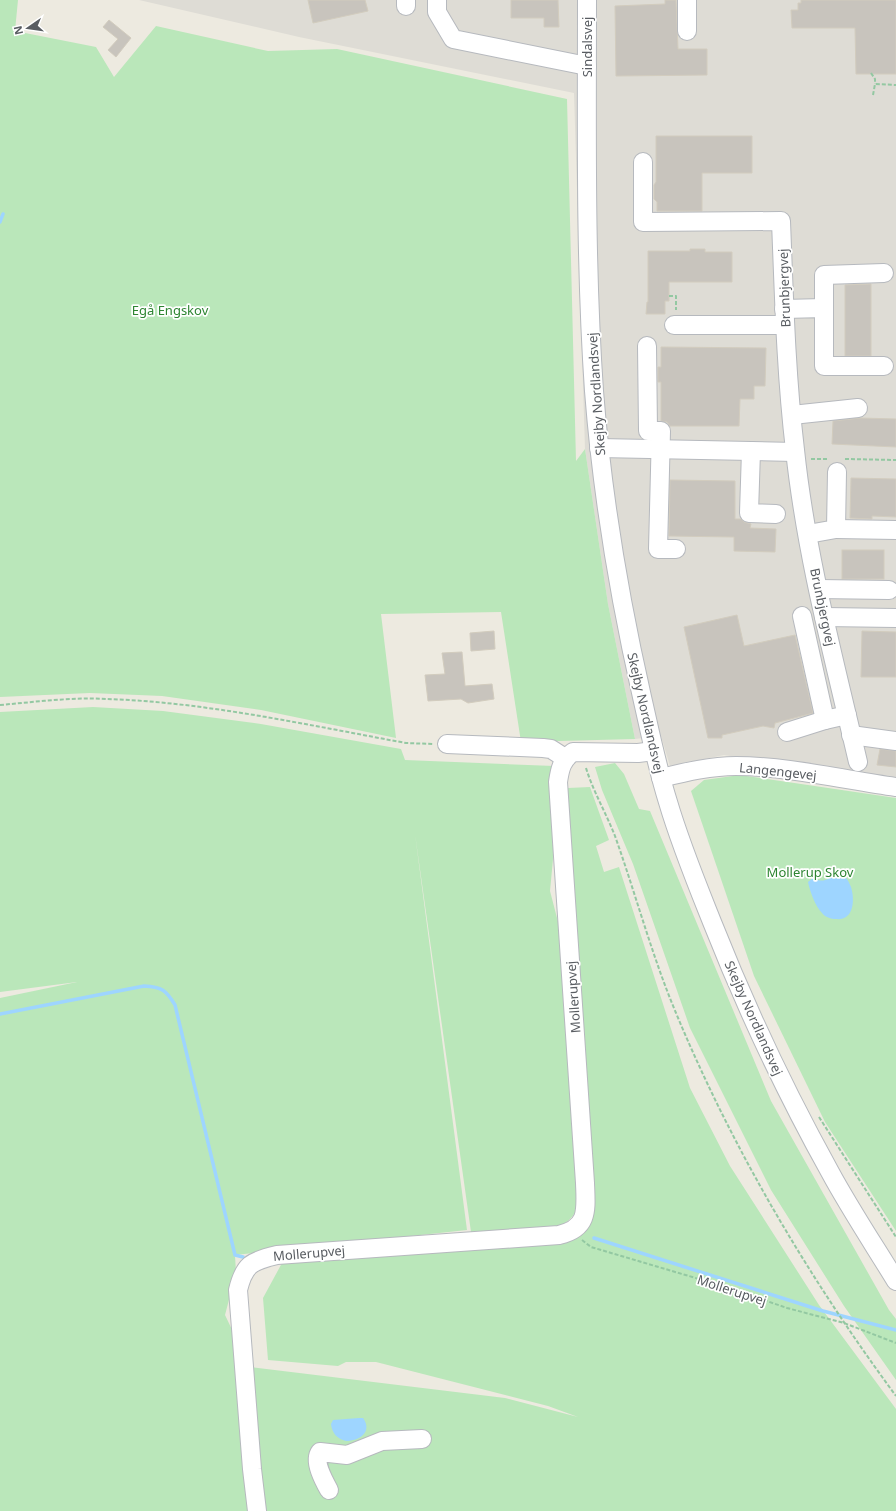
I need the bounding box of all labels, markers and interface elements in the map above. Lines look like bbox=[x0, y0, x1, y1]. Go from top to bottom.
north arrow bbox=[8, 8, 48, 48]
street label: Sindalsvej bbox=[578, 17, 596, 77]
text: N bbox=[9, 24, 26, 36]
street label: Brunbjergvej bbox=[774, 248, 794, 328]
park label: Egå Engskov bbox=[132, 301, 209, 319]
street label: Skejby Nordlandsvej bbox=[583, 332, 609, 456]
street label: Brunbjergvej bbox=[806, 566, 840, 648]
street label: Skejby Nordlandsvej bbox=[623, 651, 669, 775]
street label: Langengevej bbox=[738, 758, 818, 784]
park label: Mollerup Skov bbox=[767, 863, 854, 881]
street label: Skejby Nordlandsvej bbox=[721, 958, 787, 1078]
street label: Mollerupvej bbox=[562, 960, 584, 1034]
street label: Mollerupvej bbox=[272, 1241, 346, 1265]
street label: Mollerupvej bbox=[695, 1270, 769, 1310]

